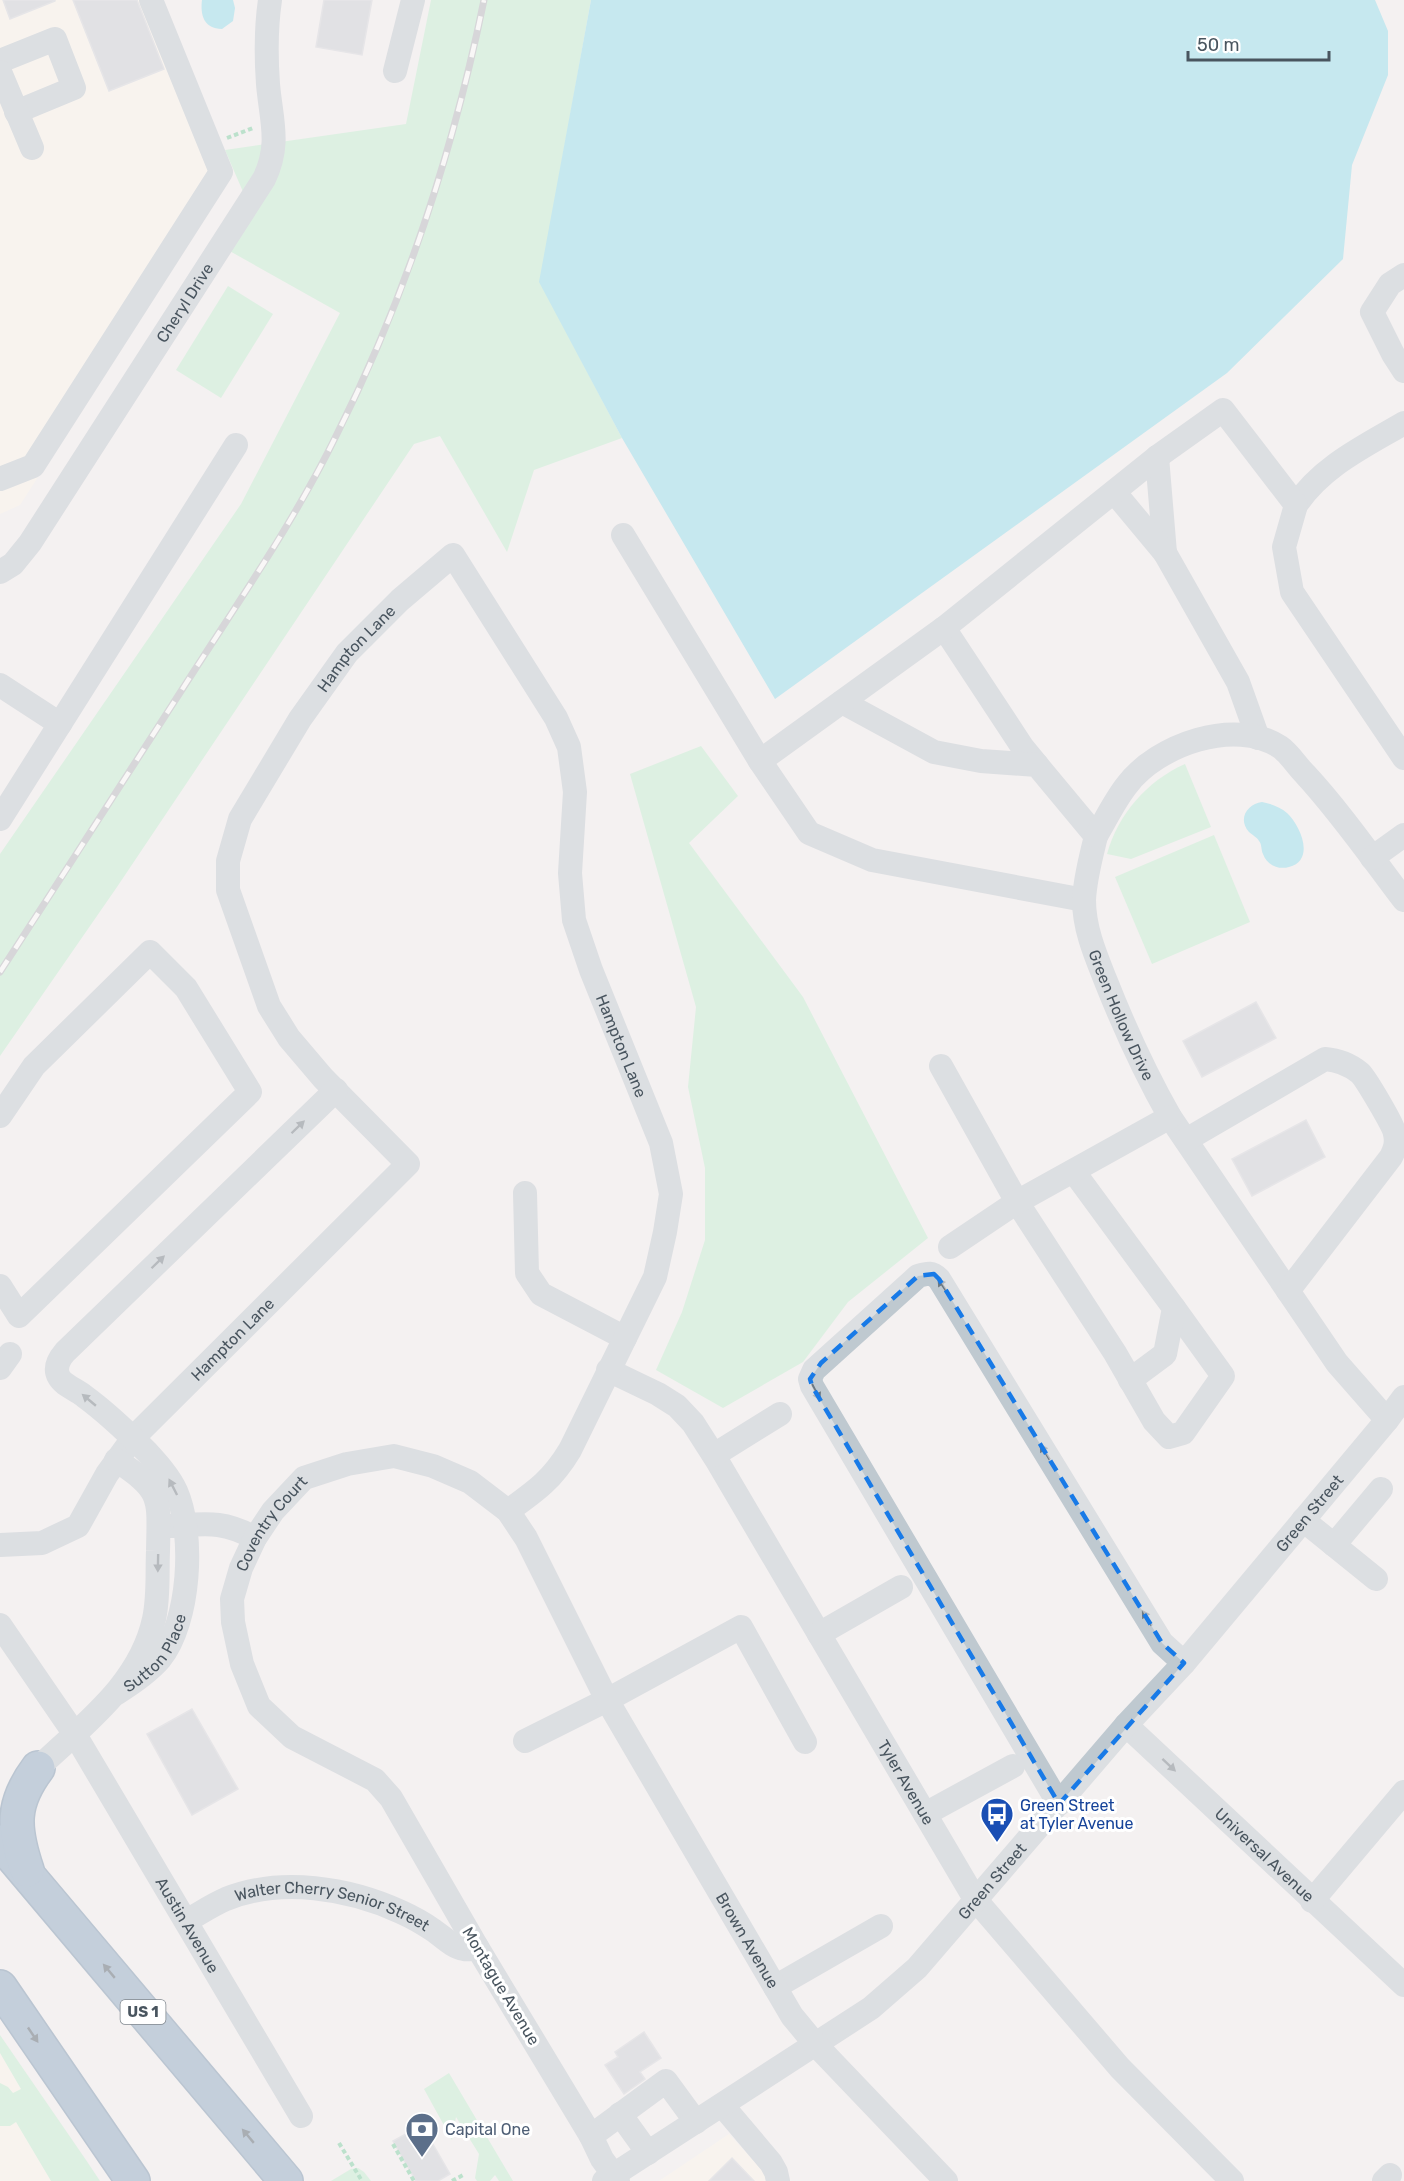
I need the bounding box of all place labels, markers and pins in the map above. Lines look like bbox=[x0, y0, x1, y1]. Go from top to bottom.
bus stop icon: Green Street at Tyler Avenue bbox=[979, 1796, 1015, 1843]
place label: Green Street at Tyler Avenue bbox=[1020, 1796, 1133, 1833]
bank icon: Capital One bbox=[404, 2111, 440, 2158]
place label: Capital One bbox=[445, 2120, 530, 2139]

